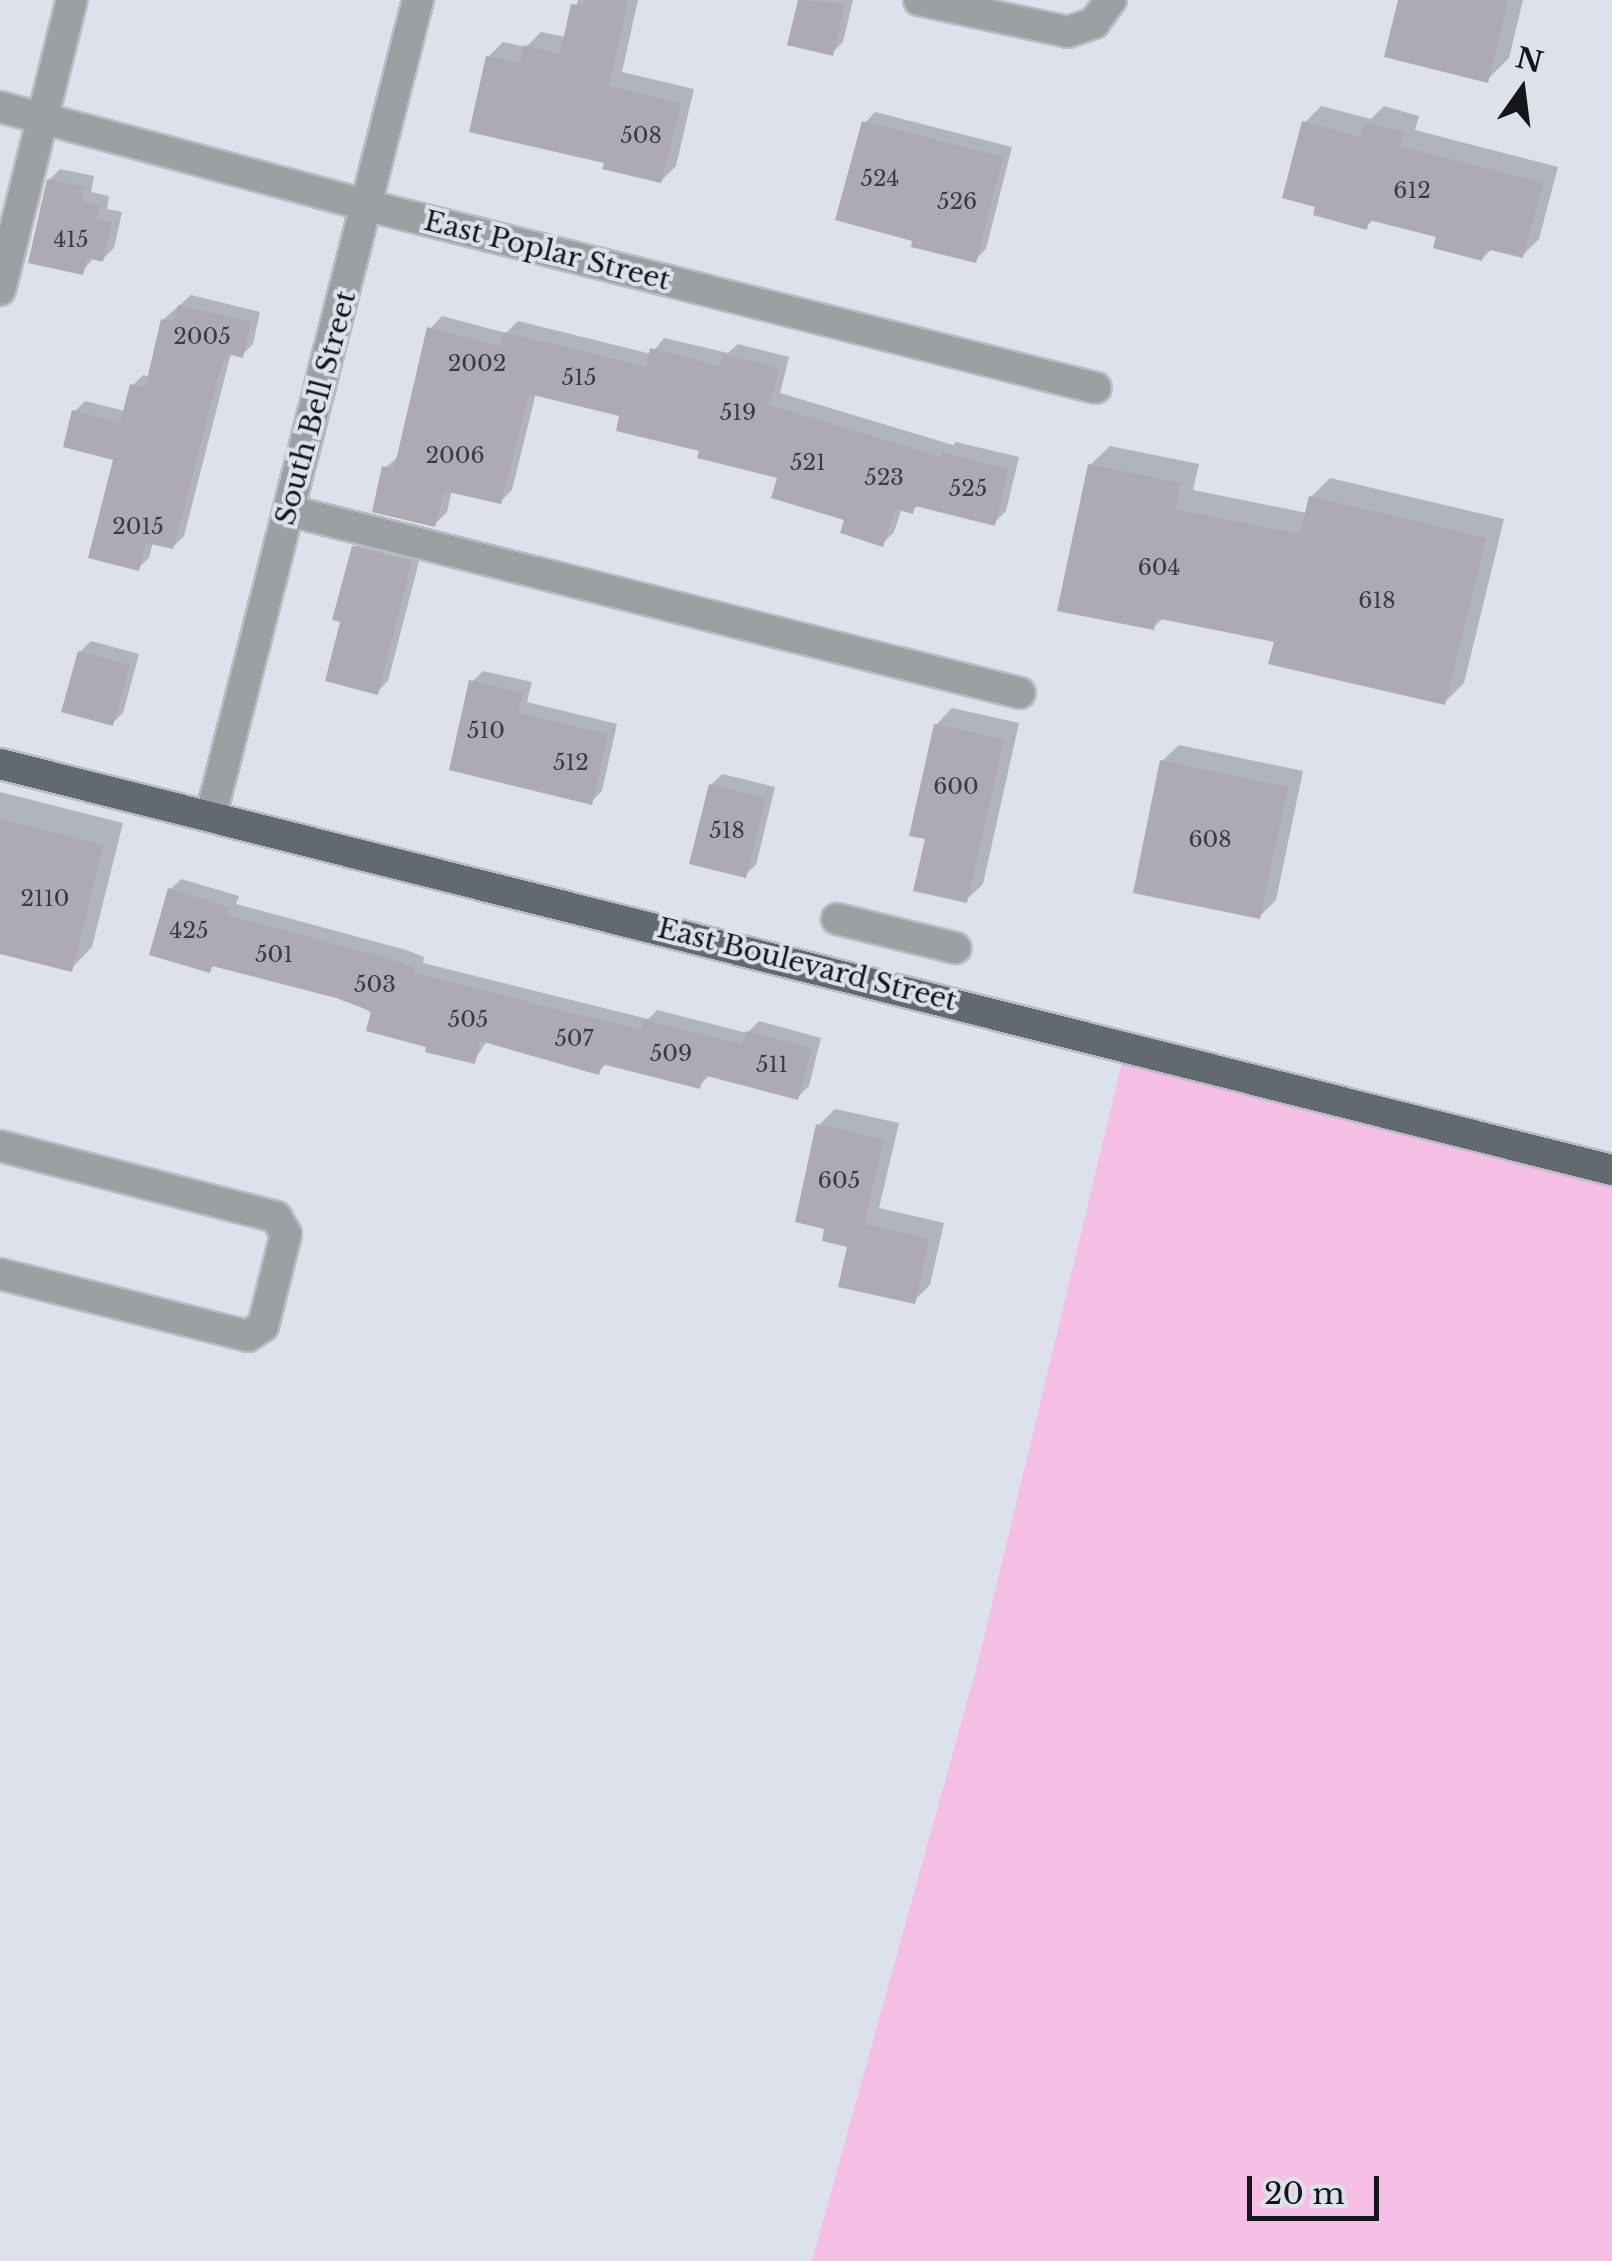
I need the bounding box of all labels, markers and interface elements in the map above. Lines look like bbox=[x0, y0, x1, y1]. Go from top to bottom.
north arrow bbox=[1472, 40, 1572, 140]
text: N bbox=[1512, 40, 1546, 81]
house number: 508 bbox=[620, 123, 662, 149]
house number: 524 bbox=[861, 166, 899, 192]
house number: 612 bbox=[1393, 178, 1431, 204]
house number: 526 bbox=[937, 189, 977, 215]
street label: East Poplar Street bbox=[420, 204, 674, 298]
house number: 415 bbox=[53, 227, 89, 253]
street label: South Bell Street bbox=[269, 287, 363, 529]
house number: 2005 bbox=[173, 324, 231, 350]
house number: 2002 bbox=[448, 351, 506, 377]
house number: 515 bbox=[562, 365, 596, 391]
house number: 519 bbox=[720, 400, 756, 426]
house number: 2006 bbox=[425, 443, 485, 469]
house number: 521 bbox=[790, 450, 826, 476]
house number: 523 bbox=[864, 465, 904, 491]
house number: 525 bbox=[949, 476, 987, 502]
house number: 2015 bbox=[112, 514, 164, 540]
house number: 604 bbox=[1138, 555, 1180, 581]
house number: 618 bbox=[1358, 588, 1396, 614]
house number: 510 bbox=[467, 718, 505, 744]
house number: 512 bbox=[553, 750, 589, 776]
house number: 600 bbox=[933, 774, 979, 800]
house number: 518 bbox=[709, 818, 745, 844]
house number: 608 bbox=[1188, 827, 1232, 853]
house number: 2110 bbox=[21, 886, 69, 912]
street label: East Boulevard Street bbox=[654, 912, 960, 1018]
house number: 425 bbox=[170, 918, 208, 944]
house number: 501 bbox=[255, 942, 293, 968]
house number: 503 bbox=[354, 972, 396, 998]
house number: 505 bbox=[448, 1007, 488, 1033]
house number: 507 bbox=[554, 1026, 594, 1052]
house number: 509 bbox=[650, 1041, 692, 1067]
house number: 511 bbox=[756, 1052, 788, 1078]
house number: 605 bbox=[818, 1168, 860, 1194]
scale bar bbox=[1252, 2156, 1384, 2218]
text: 20 m bbox=[1264, 2175, 1345, 2212]

